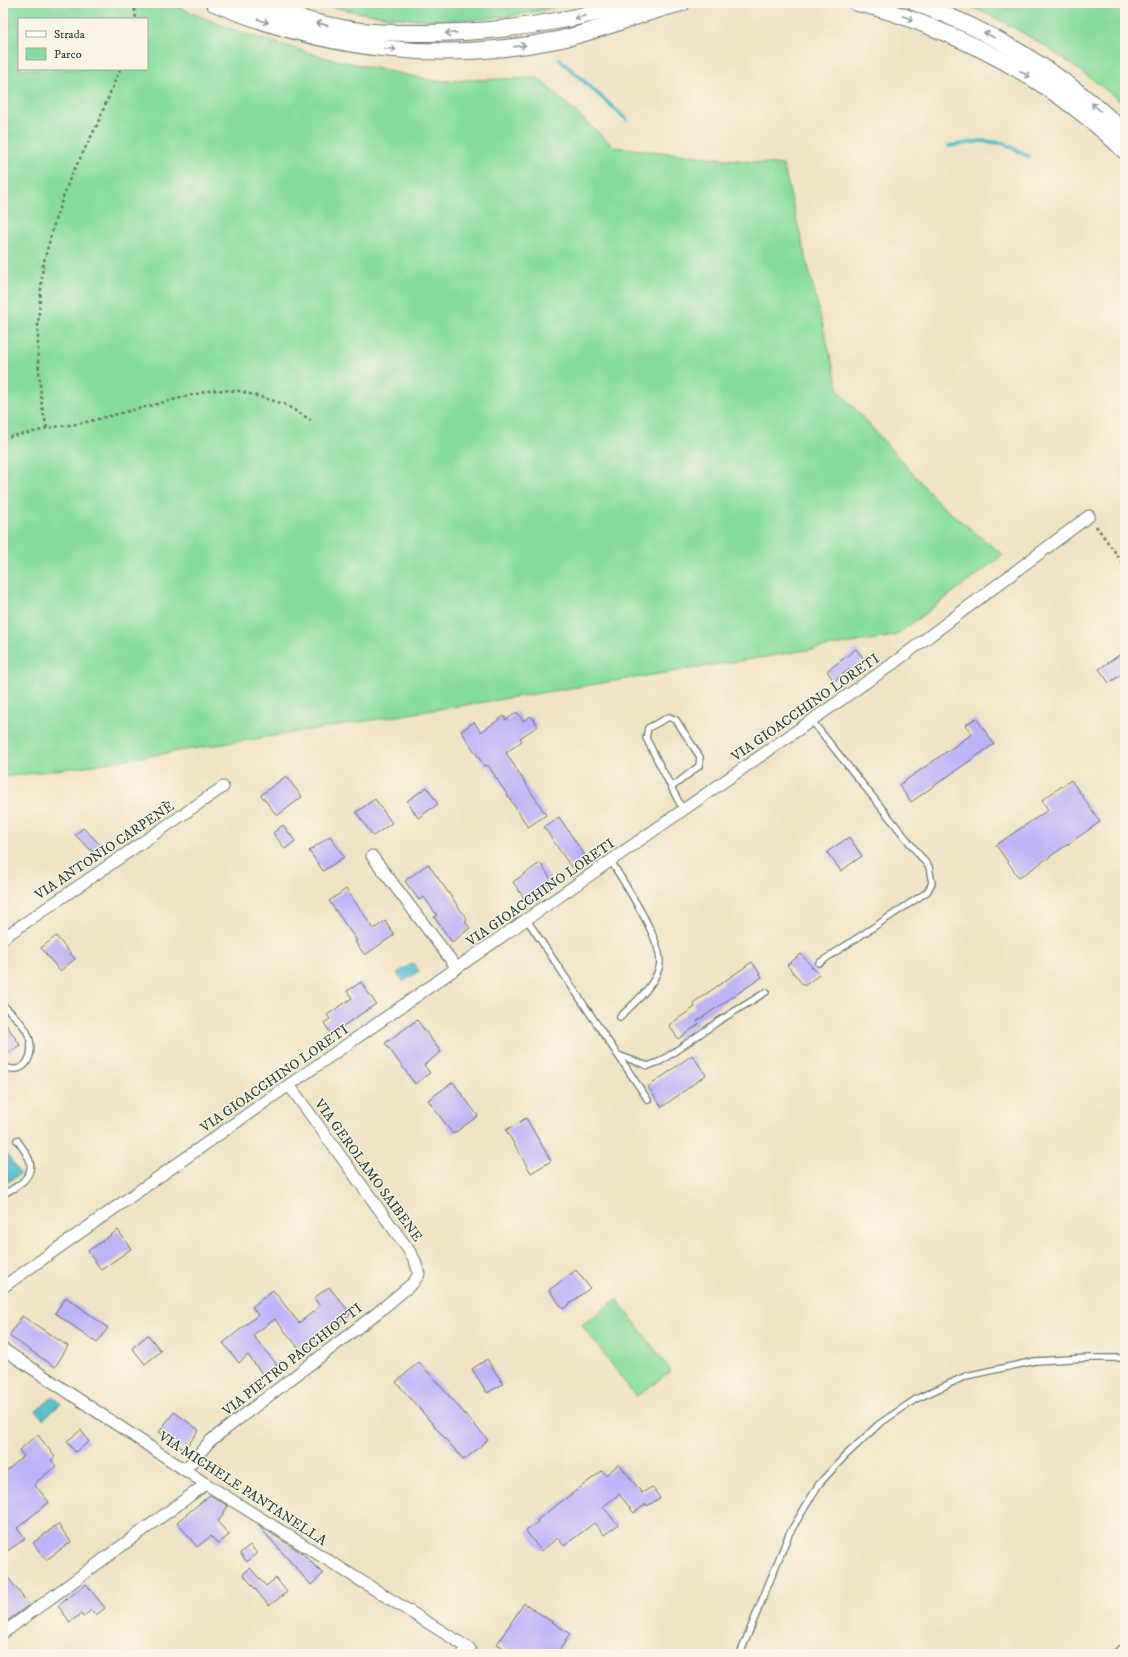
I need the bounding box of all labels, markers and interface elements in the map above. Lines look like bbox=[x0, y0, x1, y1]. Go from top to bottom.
one-way arrow bbox=[574, 14, 587, 21]
one-way arrow bbox=[902, 14, 914, 22]
legend bbox=[18, 18, 148, 70]
one-way arrow bbox=[257, 18, 269, 26]
one-way arrow bbox=[316, 20, 329, 27]
text: Strada bbox=[54, 27, 86, 42]
one-way arrow bbox=[445, 29, 458, 36]
one-way arrow bbox=[983, 31, 995, 38]
one-way arrow bbox=[513, 42, 526, 50]
one-way arrow bbox=[383, 45, 396, 53]
text: Parco bbox=[54, 47, 82, 62]
one-way arrow bbox=[1019, 70, 1031, 78]
one-way arrow bbox=[1091, 102, 1102, 111]
street label: VIA GIOACCHINO LORETI bbox=[727, 650, 883, 766]
street label: VIA ANTONIO CARPENÈ bbox=[31, 797, 178, 905]
street label: VIA GIOACCHINO LORETI bbox=[462, 835, 618, 951]
street label: VIA GIOACCHINO LORETI bbox=[196, 1021, 352, 1137]
street label: VIA GEROLAMO SAIBENE bbox=[310, 1095, 426, 1246]
street label: VIA PIETRO PACCHIOTTI bbox=[218, 1299, 366, 1421]
street label: VIA MICHELE PANTANELLA bbox=[154, 1427, 331, 1551]

